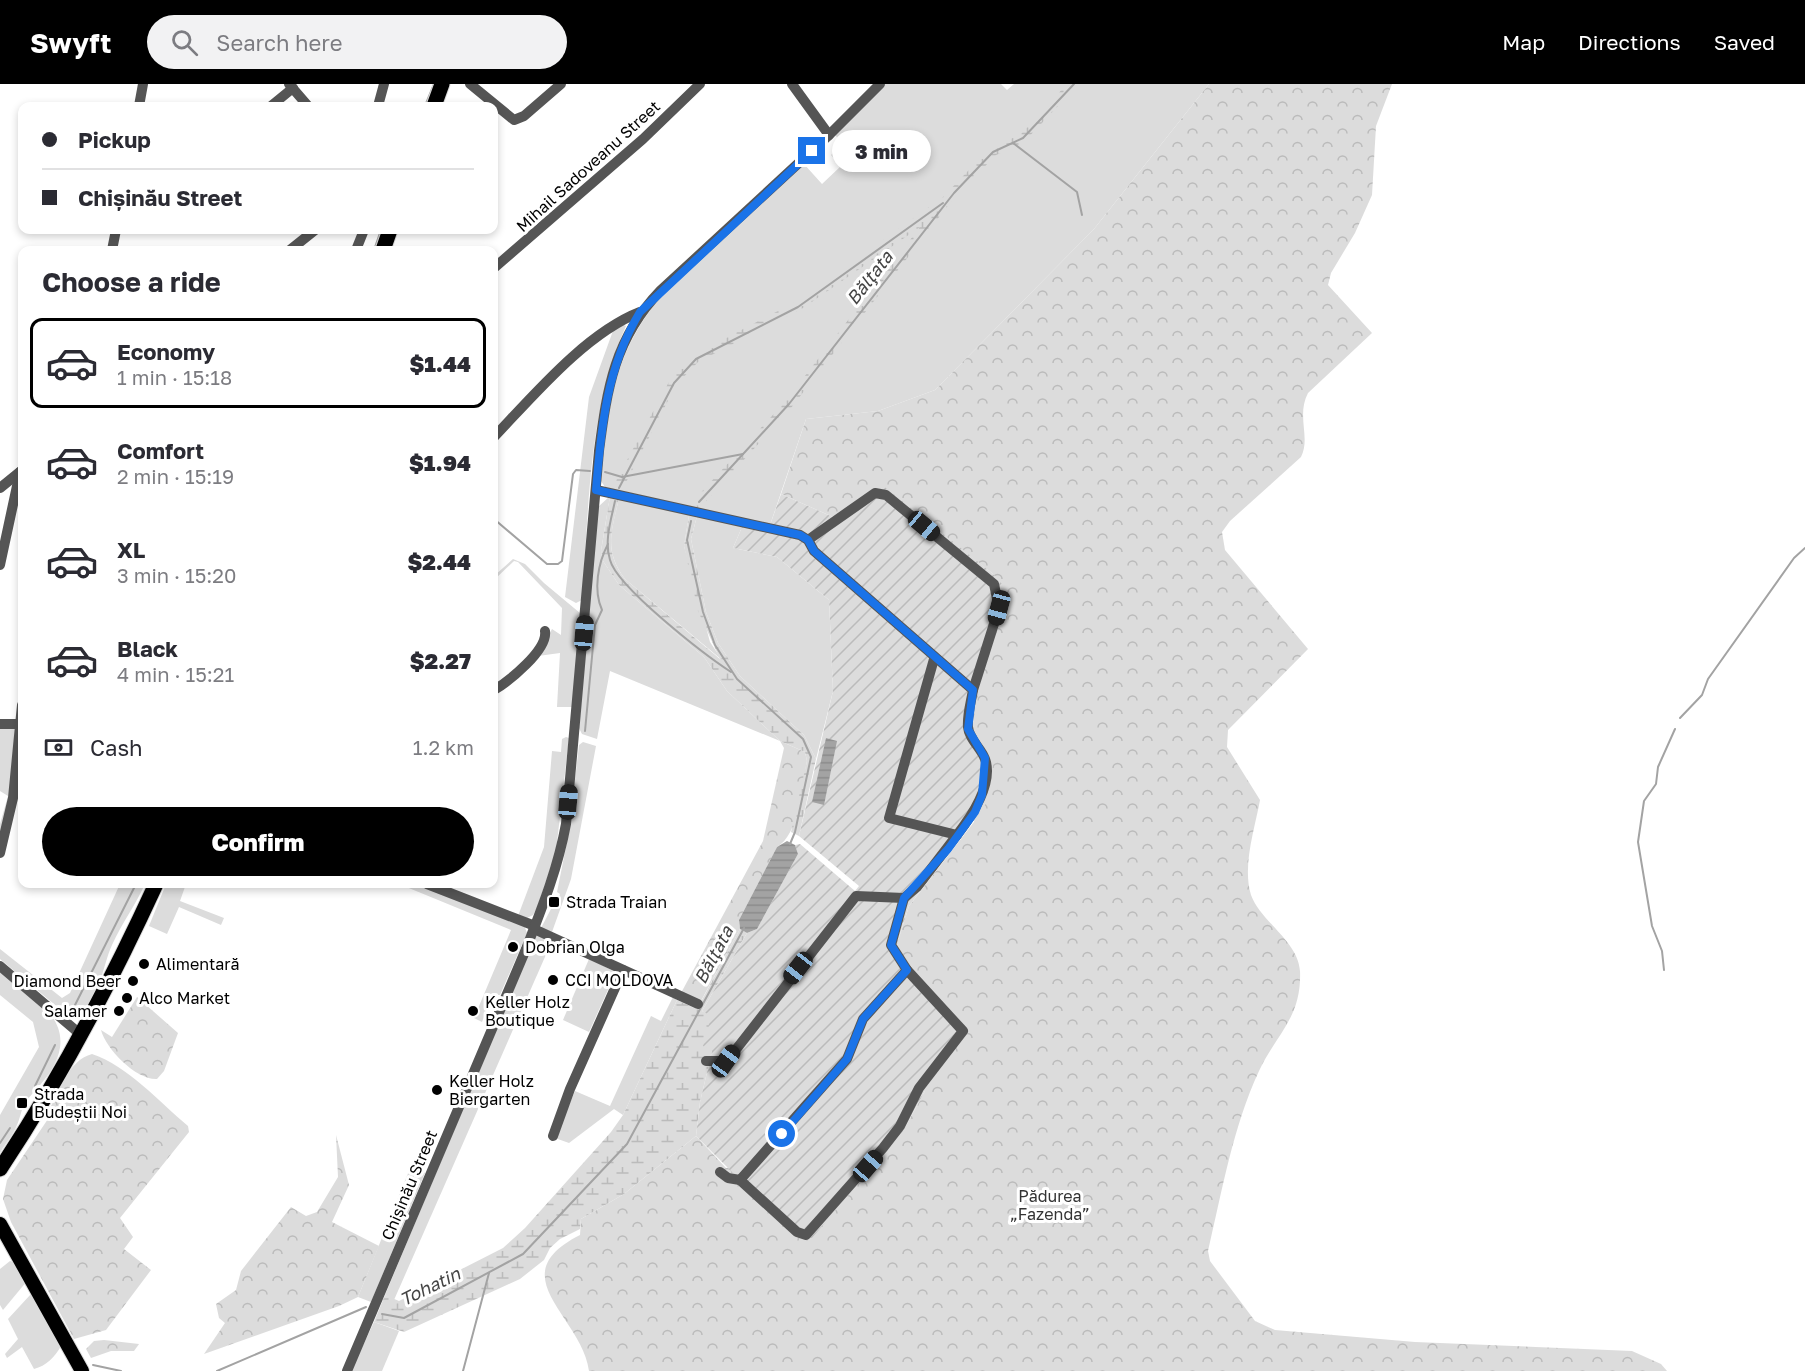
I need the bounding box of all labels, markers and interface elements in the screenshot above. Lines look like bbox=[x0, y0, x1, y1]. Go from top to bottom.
search box bbox=[147, 15, 567, 69]
text: Swyft bbox=[30, 26, 111, 59]
icon: search bbox=[168, 26, 201, 59]
text: Search here bbox=[216, 29, 342, 56]
text: Map bbox=[1502, 29, 1545, 55]
text: Directions bbox=[1578, 29, 1681, 55]
text: Saved bbox=[1714, 29, 1775, 55]
street label: Mihail Sadoveanu Street bbox=[512, 96, 664, 236]
text: Pickup bbox=[78, 126, 151, 153]
callout: 3 min bbox=[833, 130, 932, 172]
route end bbox=[798, 137, 825, 164]
text: 3 min bbox=[855, 139, 908, 163]
text: Chișinău Street bbox=[78, 184, 242, 211]
water label: Bălţata bbox=[841, 245, 898, 309]
text: Choose a ride bbox=[42, 266, 221, 298]
icon: car bbox=[45, 336, 99, 390]
text: Economy bbox=[117, 338, 215, 365]
text: $1.44 bbox=[409, 350, 471, 377]
text: 1 min · 15:18 bbox=[117, 365, 232, 389]
icon: car bbox=[45, 435, 99, 489]
text: Comfort bbox=[117, 437, 204, 464]
text: $1.94 bbox=[409, 449, 471, 476]
text: 2 min · 15:19 bbox=[117, 464, 234, 488]
car bbox=[904, 508, 944, 544]
icon: car bbox=[45, 534, 99, 588]
text: XL bbox=[117, 536, 145, 563]
text: $2.44 bbox=[407, 548, 471, 575]
text: 3 min · 15:20 bbox=[117, 563, 236, 587]
car bbox=[986, 588, 1012, 628]
car bbox=[573, 614, 595, 652]
icon: car bbox=[45, 633, 99, 687]
text: Black bbox=[117, 635, 178, 662]
text: $2.27 bbox=[410, 647, 471, 674]
text: 4 min · 15:21 bbox=[117, 662, 234, 686]
icon: cash bbox=[42, 731, 75, 764]
text: Cash bbox=[90, 734, 143, 761]
text: 1.2 km bbox=[413, 735, 474, 759]
car bbox=[557, 783, 579, 821]
button: Confirm bbox=[42, 807, 474, 876]
place label: Strada Traian bbox=[566, 892, 667, 912]
marker: Strada Traian bbox=[547, 895, 561, 909]
water label: Bălţata bbox=[689, 921, 738, 987]
place label: Dobrian Olga bbox=[525, 937, 625, 957]
marker: Dobrian Olga bbox=[506, 940, 520, 954]
car bbox=[780, 948, 816, 988]
place label: Alimentară bbox=[156, 954, 240, 974]
marker: Alimentară bbox=[137, 957, 151, 971]
place label: CCI MOLDOVA bbox=[565, 970, 674, 990]
place label: Diamond Beer bbox=[14, 971, 121, 991]
marker: CCI MOLDOVA bbox=[546, 973, 560, 987]
marker: Diamond Beer bbox=[126, 974, 140, 988]
place label: Alco Market bbox=[139, 988, 230, 1008]
marker: Alco Market bbox=[120, 991, 134, 1005]
place label: Keller Holz Boutique bbox=[485, 992, 570, 1030]
place label: Salamer bbox=[44, 1001, 107, 1021]
marker: Salamer bbox=[112, 1004, 126, 1018]
marker: Keller Holz Boutique bbox=[466, 1004, 480, 1018]
car bbox=[708, 1041, 744, 1081]
place label: Keller Holz Biergarten bbox=[449, 1071, 534, 1109]
marker: Keller Holz Biergarten bbox=[430, 1083, 444, 1097]
place label: Strada Budeștii Noi bbox=[34, 1084, 127, 1122]
marker: Strada Budeștii Noi bbox=[15, 1096, 29, 1110]
route start bbox=[768, 1120, 795, 1147]
street label: Chișinău Street bbox=[377, 1127, 441, 1243]
car bbox=[849, 1147, 887, 1185]
park label: Pădurea „Fazenda” bbox=[1010, 1186, 1090, 1224]
water label: Tohatin bbox=[396, 1262, 464, 1310]

